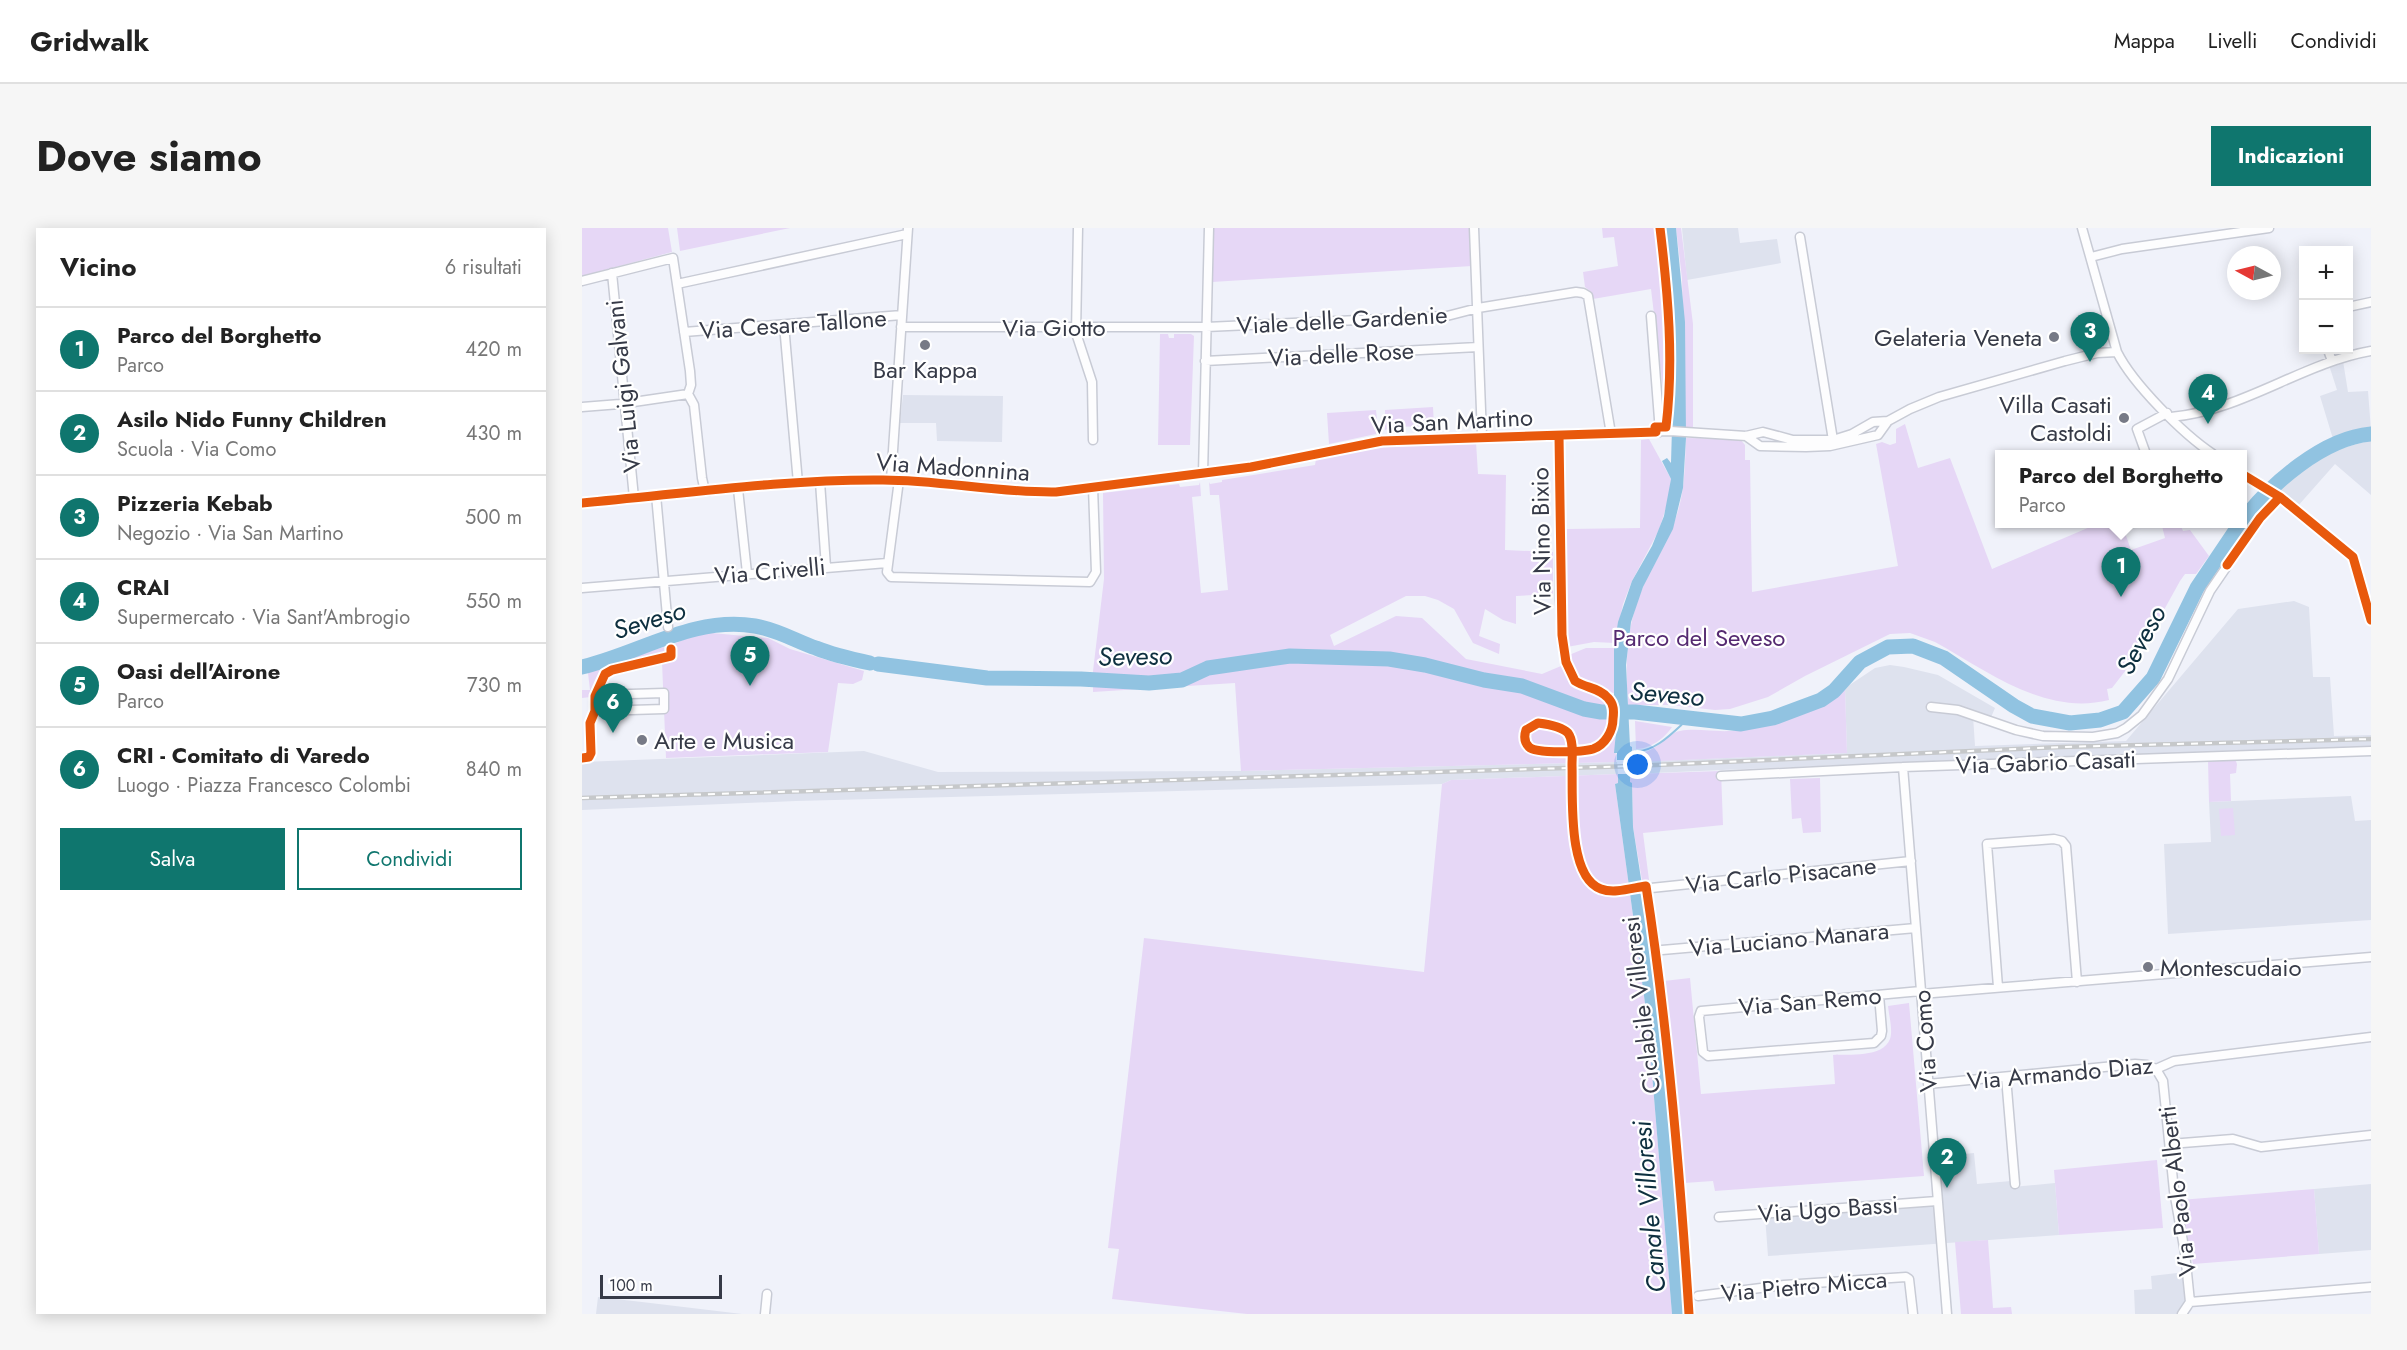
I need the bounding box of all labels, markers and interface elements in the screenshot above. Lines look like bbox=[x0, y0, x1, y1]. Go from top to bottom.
text: Gridwalk bbox=[30, 21, 149, 62]
text: Mappa bbox=[2114, 26, 2175, 56]
text: Livelli bbox=[2208, 26, 2258, 56]
text: Condividi bbox=[2291, 26, 2377, 56]
text: Dove siamo bbox=[36, 126, 262, 187]
button: Indicazioni bbox=[2211, 126, 2371, 186]
north arrow bbox=[2227, 246, 2281, 300]
map controls bbox=[2299, 246, 2353, 354]
button: + bbox=[2299, 246, 2353, 300]
text: Vicino bbox=[60, 248, 137, 286]
text: 6 risultati bbox=[445, 253, 522, 282]
street label: Viale delle Gardenie bbox=[1236, 297, 1448, 343]
street label: Via Luigi Galvani bbox=[597, 298, 649, 474]
street label: Via Cesare Tallone bbox=[698, 300, 888, 348]
button: − bbox=[2299, 300, 2353, 354]
street label: Via Giotto bbox=[1002, 310, 1106, 345]
pin: 3 bbox=[2070, 312, 2110, 362]
text: Parco del Borghetto bbox=[117, 319, 322, 351]
place label: Gelateria Veneta bbox=[1874, 320, 2042, 355]
marker: Gelateria Veneta bbox=[2047, 330, 2061, 344]
street label: Via delle Rose bbox=[1267, 333, 1415, 375]
text: 1 bbox=[74, 335, 85, 364]
text: 420 m bbox=[465, 335, 522, 364]
marker: Bar Kappa bbox=[918, 338, 932, 352]
text: Parco bbox=[117, 351, 164, 380]
place label: Bar Kappa bbox=[873, 352, 977, 387]
pin: 4 bbox=[2188, 374, 2228, 424]
place label: Villa Casati Castoldi bbox=[1999, 387, 2112, 450]
street label: Via San Martino bbox=[1370, 399, 1534, 443]
text: Asilo Nido Funny Children bbox=[117, 403, 387, 435]
marker: Villa Casati Castoldi bbox=[2117, 411, 2131, 425]
text: 2 bbox=[73, 419, 86, 448]
text: 430 m bbox=[466, 419, 522, 448]
text: Scuola · Via Como bbox=[117, 435, 276, 464]
street label: Via Madonnina bbox=[875, 444, 1031, 490]
popup bbox=[1995, 450, 2247, 528]
text: Parco del Borghetto bbox=[2019, 459, 2223, 491]
street label: Via Nino Bixio bbox=[1522, 467, 1560, 615]
text: Pizzeria Kebab bbox=[117, 487, 273, 519]
text: Parco bbox=[2019, 491, 2066, 520]
text: 3 bbox=[73, 503, 86, 532]
text: 500 m bbox=[465, 503, 522, 532]
text: Negozio · Via San Martino bbox=[117, 519, 343, 548]
pin: 1 bbox=[2102, 548, 2140, 597]
street label: Via Crivelli bbox=[713, 549, 827, 593]
text: CRAI bbox=[117, 571, 170, 603]
text: 4 bbox=[73, 587, 86, 616]
text: 550 m bbox=[466, 587, 522, 616]
water label: Seveso bbox=[608, 591, 690, 649]
water label: Seveso bbox=[2106, 598, 2176, 682]
text: Supermercato · Via Sant'Ambrogio bbox=[117, 603, 410, 632]
park label: Parco del Seveso bbox=[1613, 620, 1785, 655]
pin: 5 bbox=[730, 636, 770, 686]
water label: Seveso bbox=[1098, 636, 1173, 676]
text: Oasi dell'Airone bbox=[117, 655, 280, 687]
text: 5 bbox=[73, 671, 86, 700]
text: 730 m bbox=[467, 671, 522, 700]
water label: Seveso bbox=[1628, 672, 1706, 716]
pin: 6 bbox=[594, 684, 633, 733]
text: Parco bbox=[117, 687, 164, 716]
place label: Arte e Musica bbox=[654, 723, 794, 758]
marker: Arte e Musica bbox=[635, 733, 649, 747]
text: CRI - Comitato di Varedo bbox=[117, 739, 370, 771]
street label: Via Gabrio Casati bbox=[1955, 741, 2137, 783]
your location bbox=[1623, 750, 1652, 779]
text: 6 bbox=[73, 755, 86, 784]
text: 840 m bbox=[466, 755, 522, 784]
text: Luogo · Piazza Francesco Colombi bbox=[117, 771, 411, 800]
button: Salva bbox=[60, 828, 285, 890]
button: Condividi bbox=[297, 828, 522, 890]
street label: Via Carlo Pisacane bbox=[1684, 848, 1878, 902]
street label: Via Luciano Manara bbox=[1687, 913, 1891, 965]
street label: Ciclabile Villoresi bbox=[1613, 914, 1669, 1096]
place label: Montescudaio bbox=[2160, 950, 2302, 985]
marker: Montescudaio bbox=[2141, 960, 2155, 974]
street label: Via San Remo bbox=[1737, 977, 1883, 1025]
street label: Via Como bbox=[1904, 989, 1946, 1093]
street label: Via Armando Diaz bbox=[1965, 1047, 2155, 1099]
street label: Via Paolo Alberti bbox=[2149, 1104, 2205, 1278]
water label: Canale Villoresi bbox=[1623, 1119, 1675, 1295]
pin: 2 bbox=[1928, 1138, 1966, 1188]
street label: Via Ugo Bassi bbox=[1757, 1187, 1899, 1231]
street label: Via Pietro Micca bbox=[1719, 1261, 1889, 1311]
scale bar bbox=[600, 1272, 722, 1300]
text: 100 m bbox=[609, 1274, 653, 1297]

